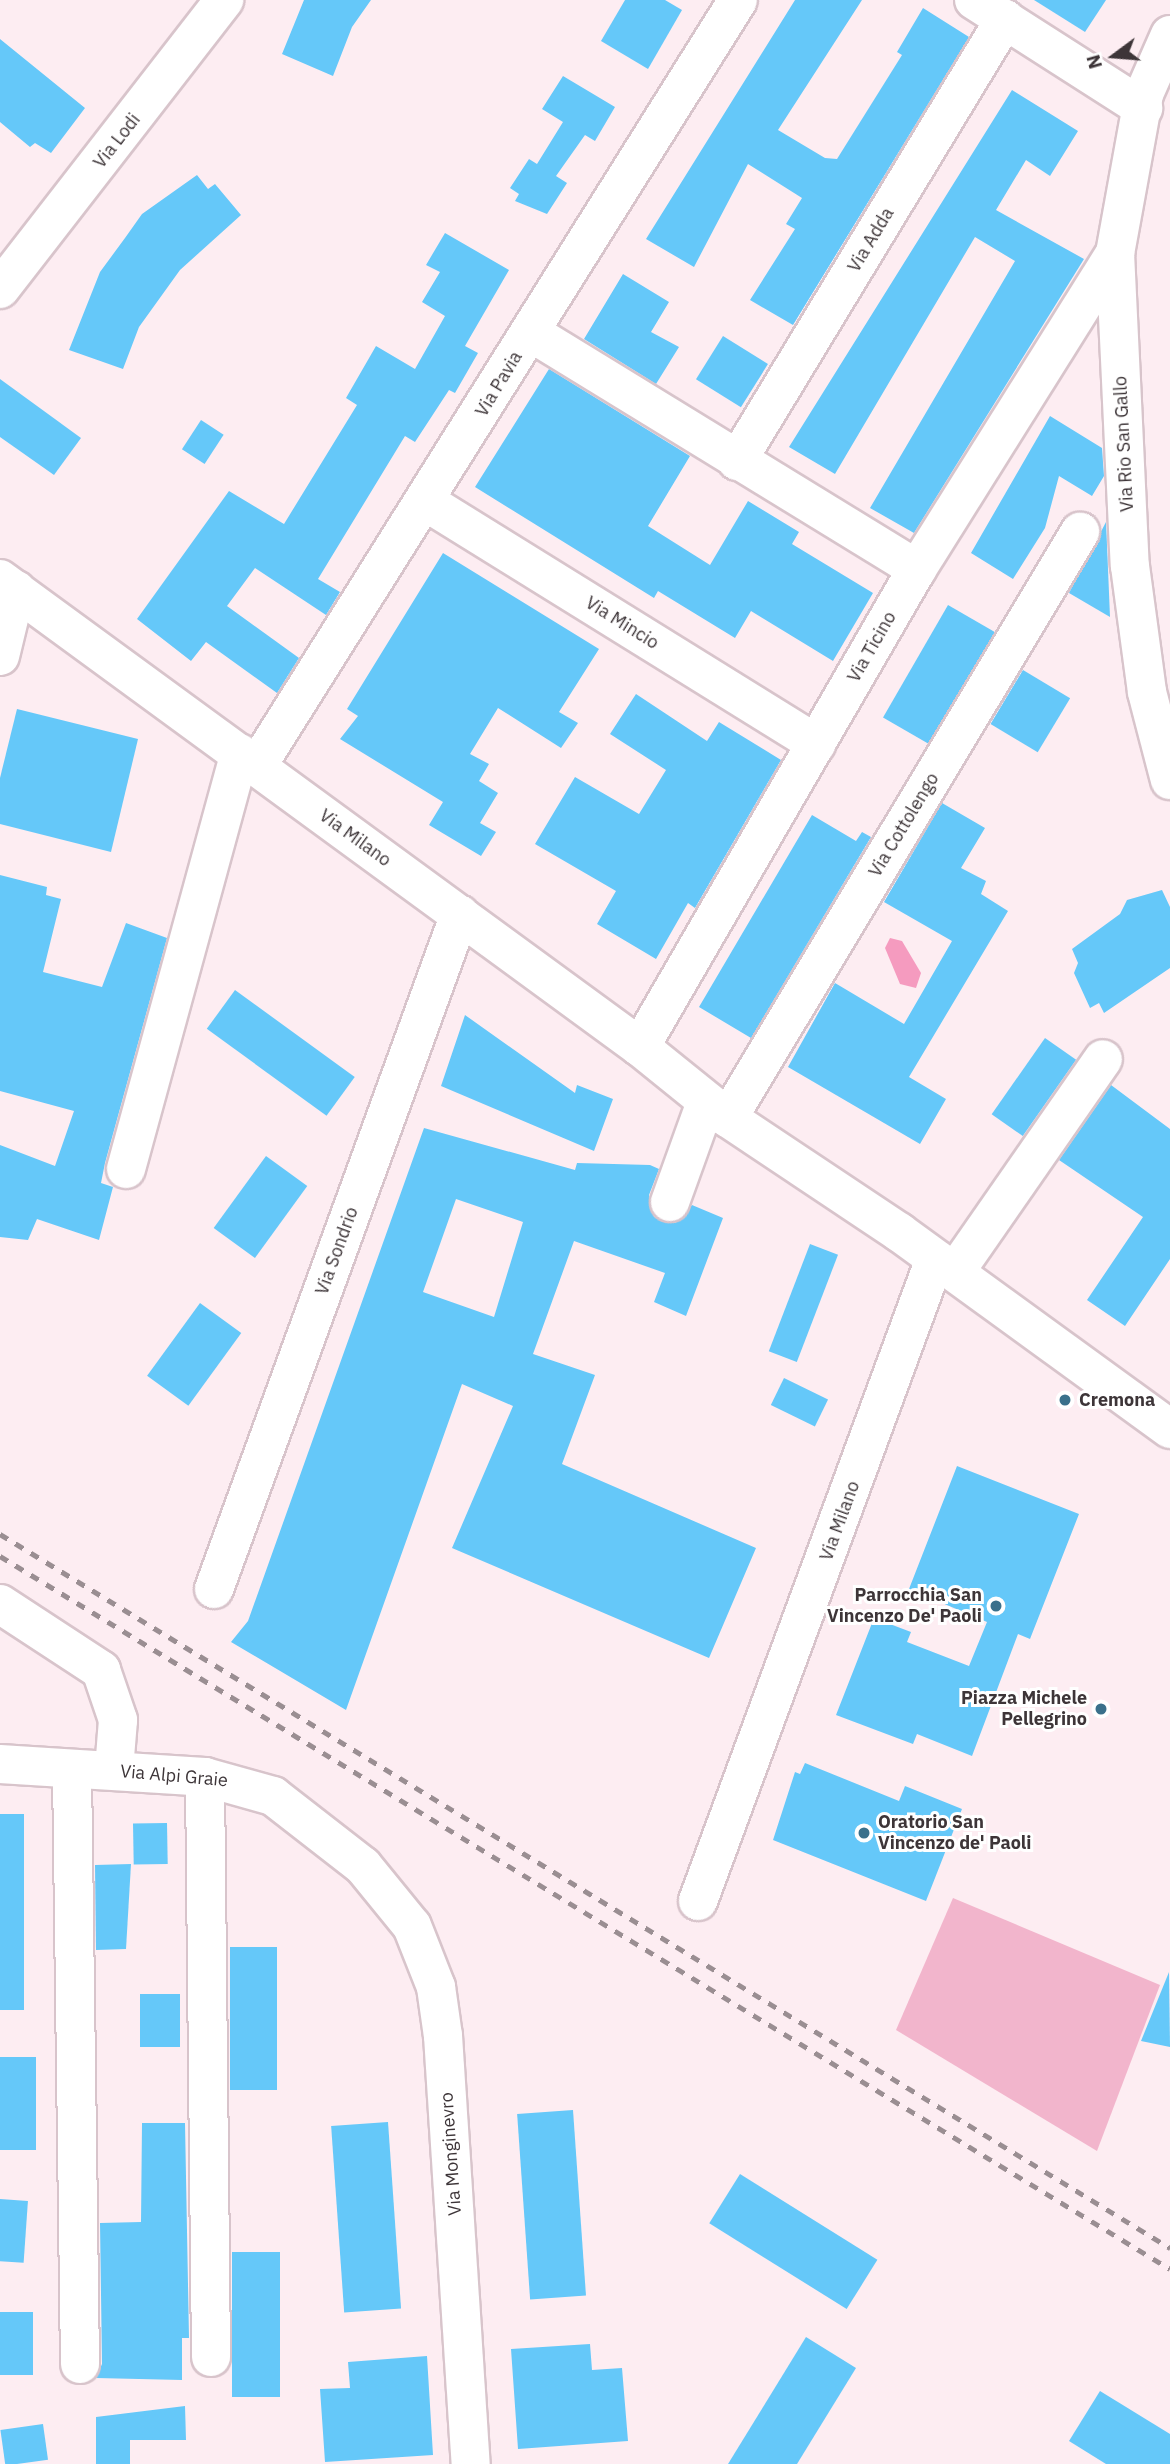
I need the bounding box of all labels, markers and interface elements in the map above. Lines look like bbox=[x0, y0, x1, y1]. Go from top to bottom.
north arrow bbox=[1079, 21, 1149, 91]
text: N bbox=[1080, 52, 1107, 72]
street label: Via Lodi bbox=[89, 109, 145, 173]
street label: Via Adda bbox=[843, 204, 899, 276]
street label: Via Pavia bbox=[471, 347, 527, 421]
street label: Via Rio San Gallo bbox=[1110, 375, 1138, 513]
street label: Via Mincio bbox=[581, 592, 663, 654]
street label: Via Ticino bbox=[843, 608, 901, 686]
street label: Via Cottolengo bbox=[864, 769, 944, 881]
street label: Via Milano bbox=[315, 805, 395, 871]
street label: Via Sondrio bbox=[311, 1204, 363, 1298]
place label: Cremona bbox=[1079, 1389, 1155, 1411]
marker: Cremona bbox=[1057, 1392, 1073, 1408]
street label: Via Milano bbox=[816, 1478, 864, 1564]
place label: Parrocchia San Vincenzo De' Paoli bbox=[827, 1585, 982, 1628]
marker: Parrocchia San Vincenzo De' Paoli bbox=[988, 1598, 1004, 1614]
place label: Piazza Michele Pellegrino bbox=[961, 1688, 1087, 1730]
marker: Piazza Michele Pellegrino bbox=[1093, 1701, 1109, 1717]
street label: Via Alpi Graie bbox=[119, 1761, 229, 1791]
place label: Oratorio San Vincenzo de' Paoli bbox=[878, 1812, 1031, 1854]
marker: Oratorio San Vincenzo de' Paoli bbox=[856, 1825, 872, 1841]
street label: Via Monginevro bbox=[436, 2092, 466, 2216]

